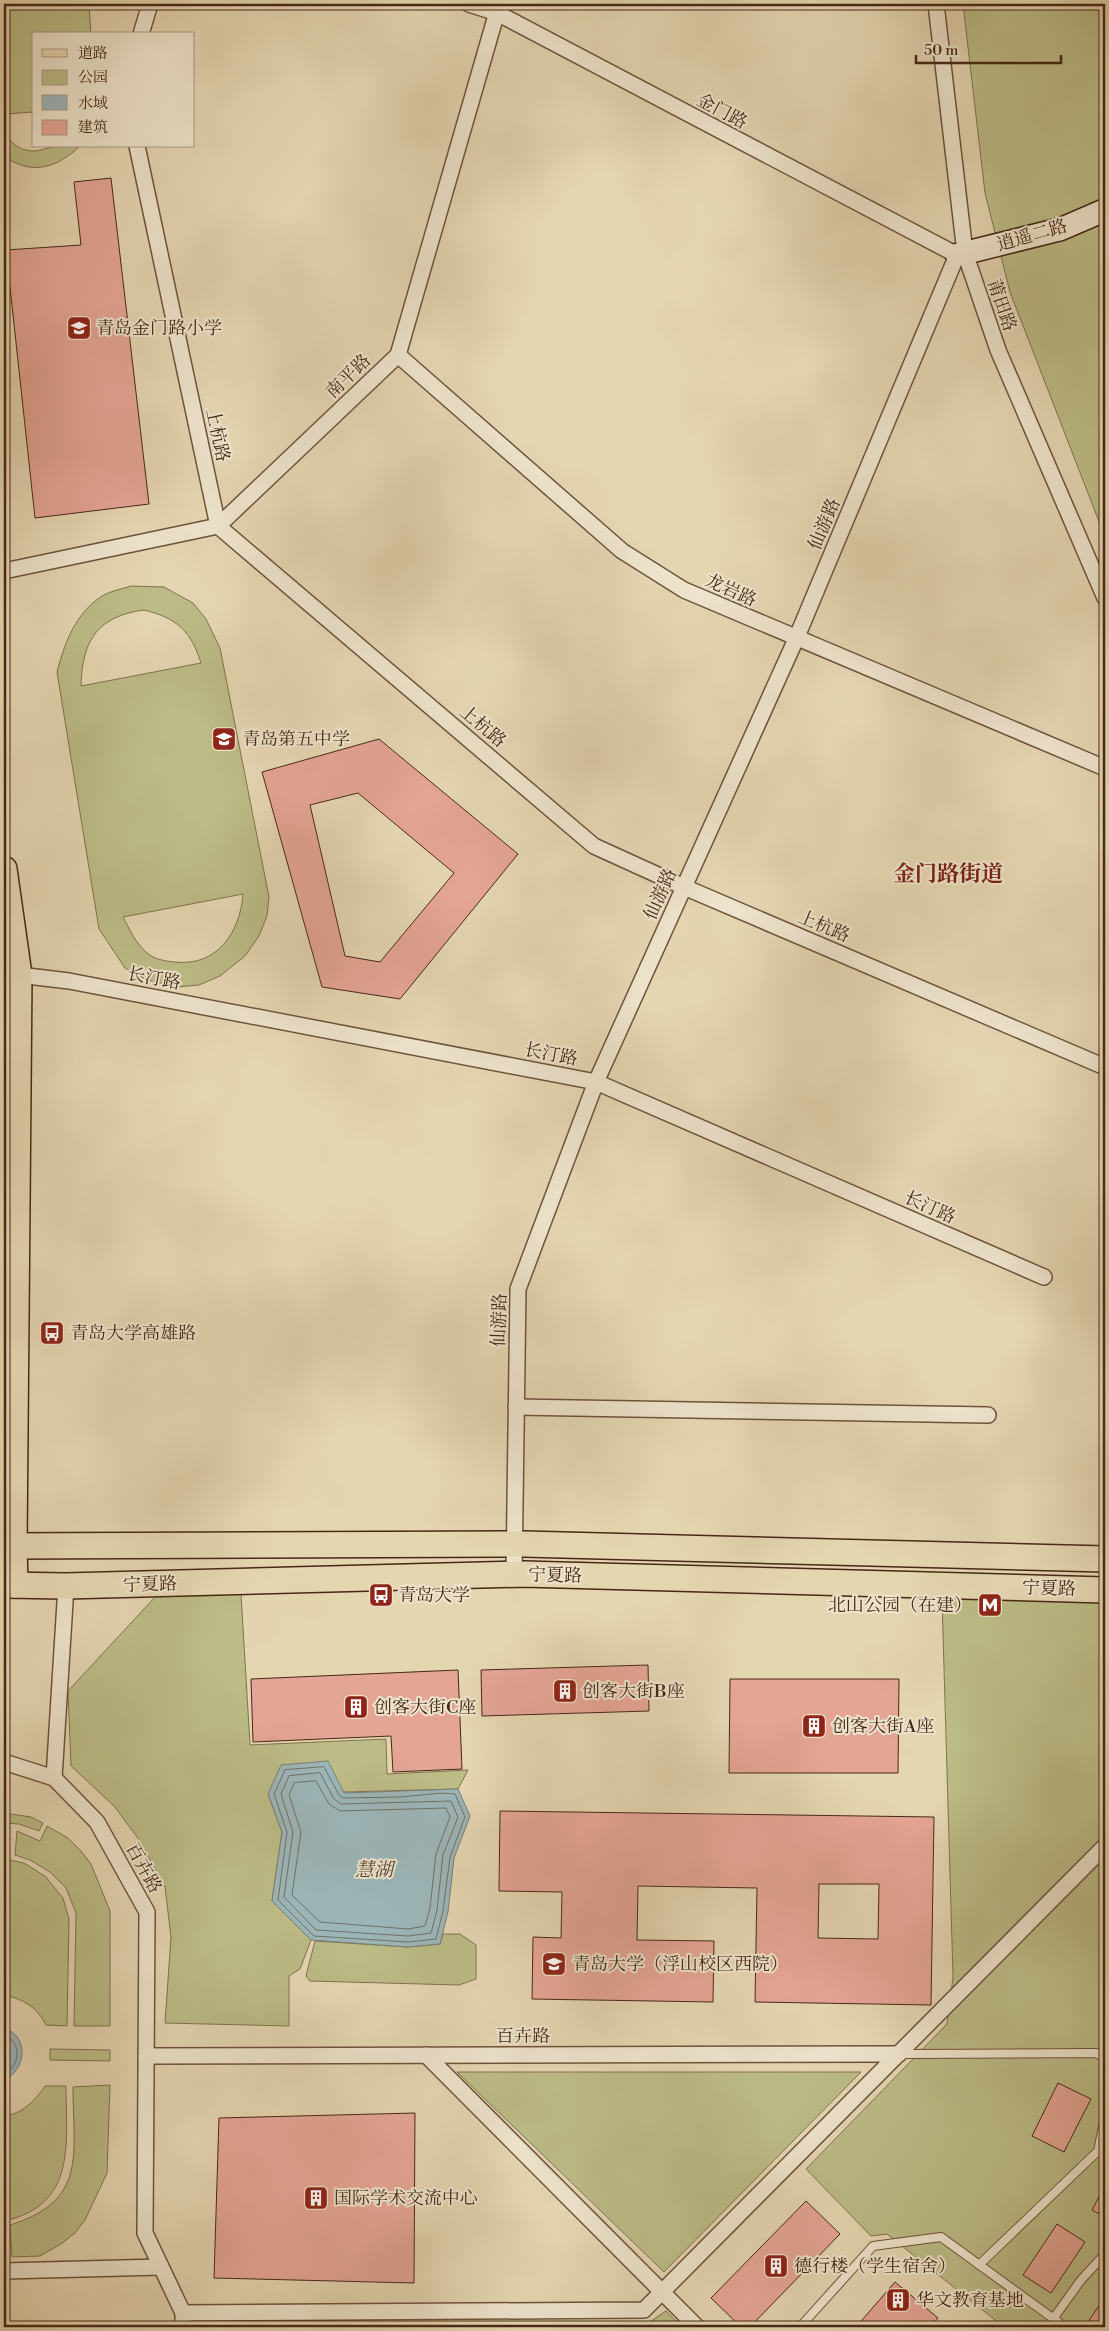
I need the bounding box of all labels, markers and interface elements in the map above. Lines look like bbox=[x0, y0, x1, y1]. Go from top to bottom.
legend bbox=[32, 32, 195, 148]
scale bar bbox=[916, 32, 1062, 64]
text: 50 m bbox=[924, 41, 958, 60]
text: 道路 bbox=[78, 44, 108, 63]
text: 公园 bbox=[78, 68, 108, 87]
street label: 金门路 bbox=[693, 89, 751, 134]
text: 水域 bbox=[78, 94, 108, 113]
text: 建筑 bbox=[78, 118, 108, 137]
street label: 逍遥二路 bbox=[994, 215, 1070, 256]
street label: 莆田路 bbox=[982, 276, 1021, 334]
school or university icon: 青岛金门路小学 bbox=[66, 315, 92, 341]
place label: 青岛金门路小学 bbox=[96, 317, 222, 340]
street label: 南平路 bbox=[321, 349, 376, 403]
street label: 上杭路 bbox=[201, 406, 234, 464]
street label: 仙游路 bbox=[803, 495, 846, 554]
street label: 龙岩路 bbox=[701, 569, 760, 612]
street label: 上杭路 bbox=[455, 700, 511, 753]
school or university icon: 青岛第五中学 bbox=[211, 726, 237, 752]
place label: 青岛第五中学 bbox=[242, 728, 350, 751]
district label: 金门路街道 bbox=[893, 861, 1003, 888]
street label: 仙游路 bbox=[639, 865, 682, 924]
street label: 上杭路 bbox=[794, 905, 853, 948]
street label: 长汀路 bbox=[125, 962, 183, 995]
street label: 长汀路 bbox=[522, 1038, 580, 1071]
street label: 长汀路 bbox=[900, 1186, 959, 1229]
street label: 仙游路 bbox=[487, 1293, 512, 1347]
bus stop icon: 青岛大学高雄路 bbox=[39, 1320, 65, 1346]
place label: 青岛大学高雄路 bbox=[70, 1322, 196, 1345]
street label: 宁夏路 bbox=[528, 1564, 582, 1587]
street label: 宁夏路 bbox=[123, 1572, 177, 1597]
street label: 宁夏路 bbox=[1022, 1576, 1076, 1601]
bus stop icon: 青岛大学 bbox=[368, 1582, 394, 1608]
place label: 青岛大学 bbox=[398, 1584, 470, 1607]
metro station icon: 北山公园（在建） bbox=[977, 1592, 1003, 1618]
place label: 北山公园（在建） bbox=[828, 1594, 972, 1617]
building icon: 创客大街B座 bbox=[552, 1678, 578, 1704]
place label: 创客大街B座 bbox=[582, 1680, 685, 1703]
building icon: 创客大街C座 bbox=[343, 1694, 369, 1720]
place label: 创客大街C座 bbox=[374, 1696, 476, 1719]
building icon: 创客大街A座 bbox=[801, 1713, 827, 1739]
place label: 创客大街A座 bbox=[832, 1715, 934, 1738]
street label: 百卉路 bbox=[120, 1839, 167, 1897]
water label: 慧湖 bbox=[355, 1858, 396, 1882]
school or university icon: 青岛大学（浮山校区西院） bbox=[541, 1951, 567, 1977]
place label: 青岛大学（浮山校区西院） bbox=[572, 1953, 788, 1976]
street label: 百卉路 bbox=[496, 2025, 550, 2048]
building icon: 国际学术交流中心 bbox=[303, 2185, 329, 2211]
place label: 国际学术交流中心 bbox=[334, 2187, 478, 2210]
building icon: 德行楼（学生宿舍） bbox=[763, 2253, 789, 2279]
place label: 德行楼（学生宿舍） bbox=[794, 2255, 956, 2278]
building icon: 华文教育基地 bbox=[885, 2287, 911, 2313]
place label: 华文教育基地 bbox=[916, 2289, 1024, 2312]

